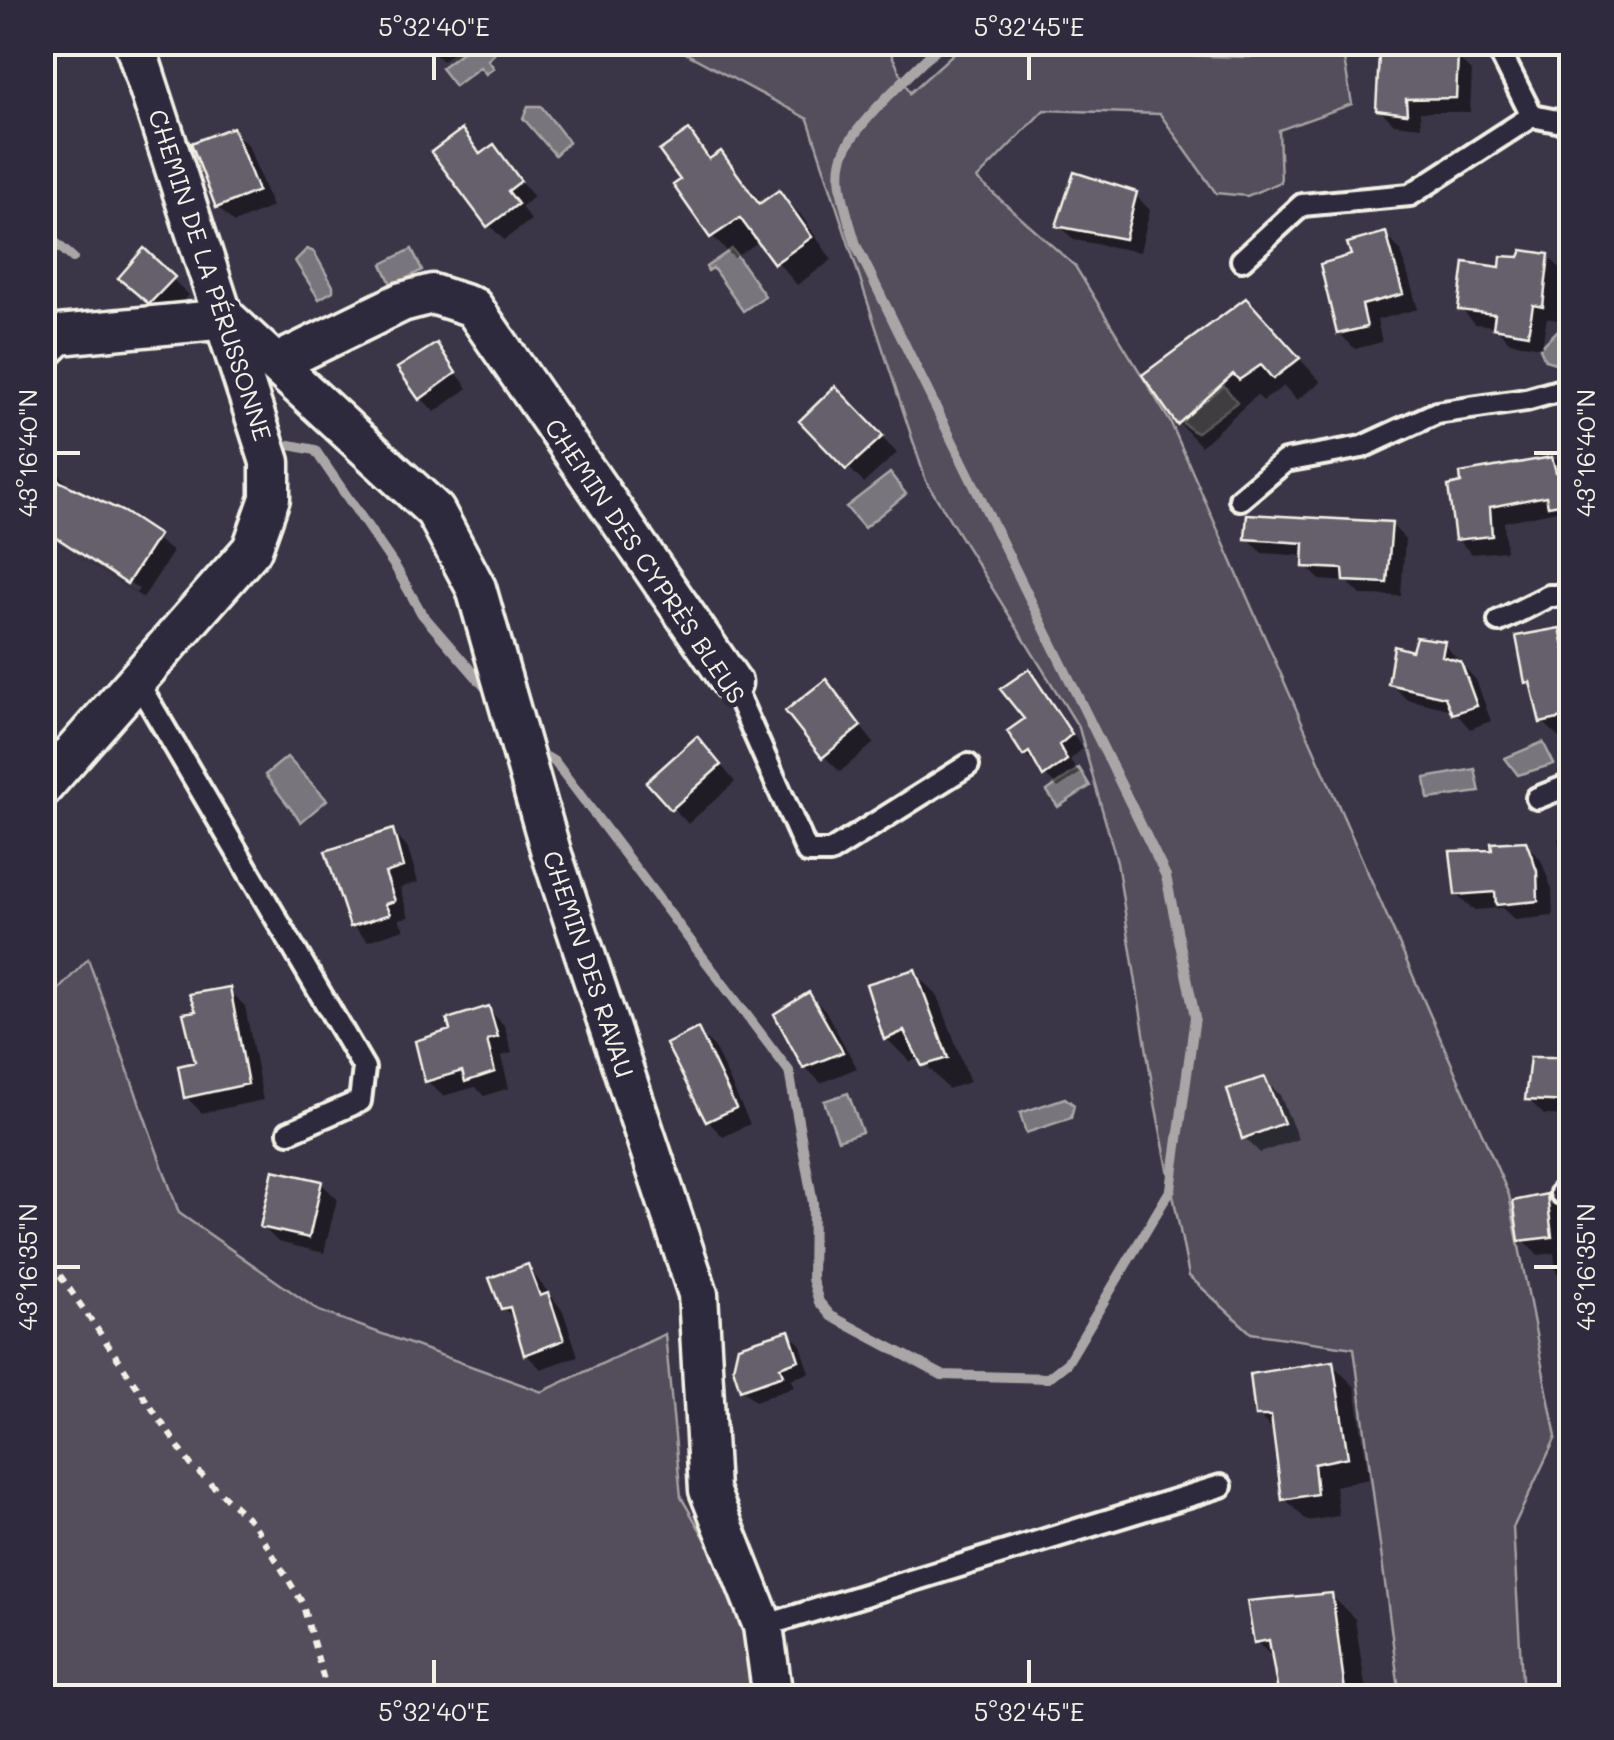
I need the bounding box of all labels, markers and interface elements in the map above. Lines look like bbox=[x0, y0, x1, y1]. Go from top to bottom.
text: 5°32'40"E bbox=[378, 10, 490, 42]
text: 5°32'45"E bbox=[974, 10, 1084, 42]
street label: CHEMIN DE LA PÉRUSSONNE bbox=[142, 105, 280, 445]
text: 43°16'40"N bbox=[11, 389, 43, 517]
text: 43°16'40"N bbox=[1569, 389, 1601, 517]
street label: CHEMIN DES CYPRÈS BLEUS bbox=[538, 412, 753, 709]
street label: CHEMIN DES RAVAU bbox=[537, 846, 642, 1081]
text: 43°16'35"N bbox=[11, 1203, 43, 1331]
text: 43°16'35"N bbox=[1569, 1203, 1601, 1331]
text: 5°32'40"E bbox=[378, 1695, 490, 1727]
text: 5°32'45"E bbox=[974, 1695, 1084, 1727]

